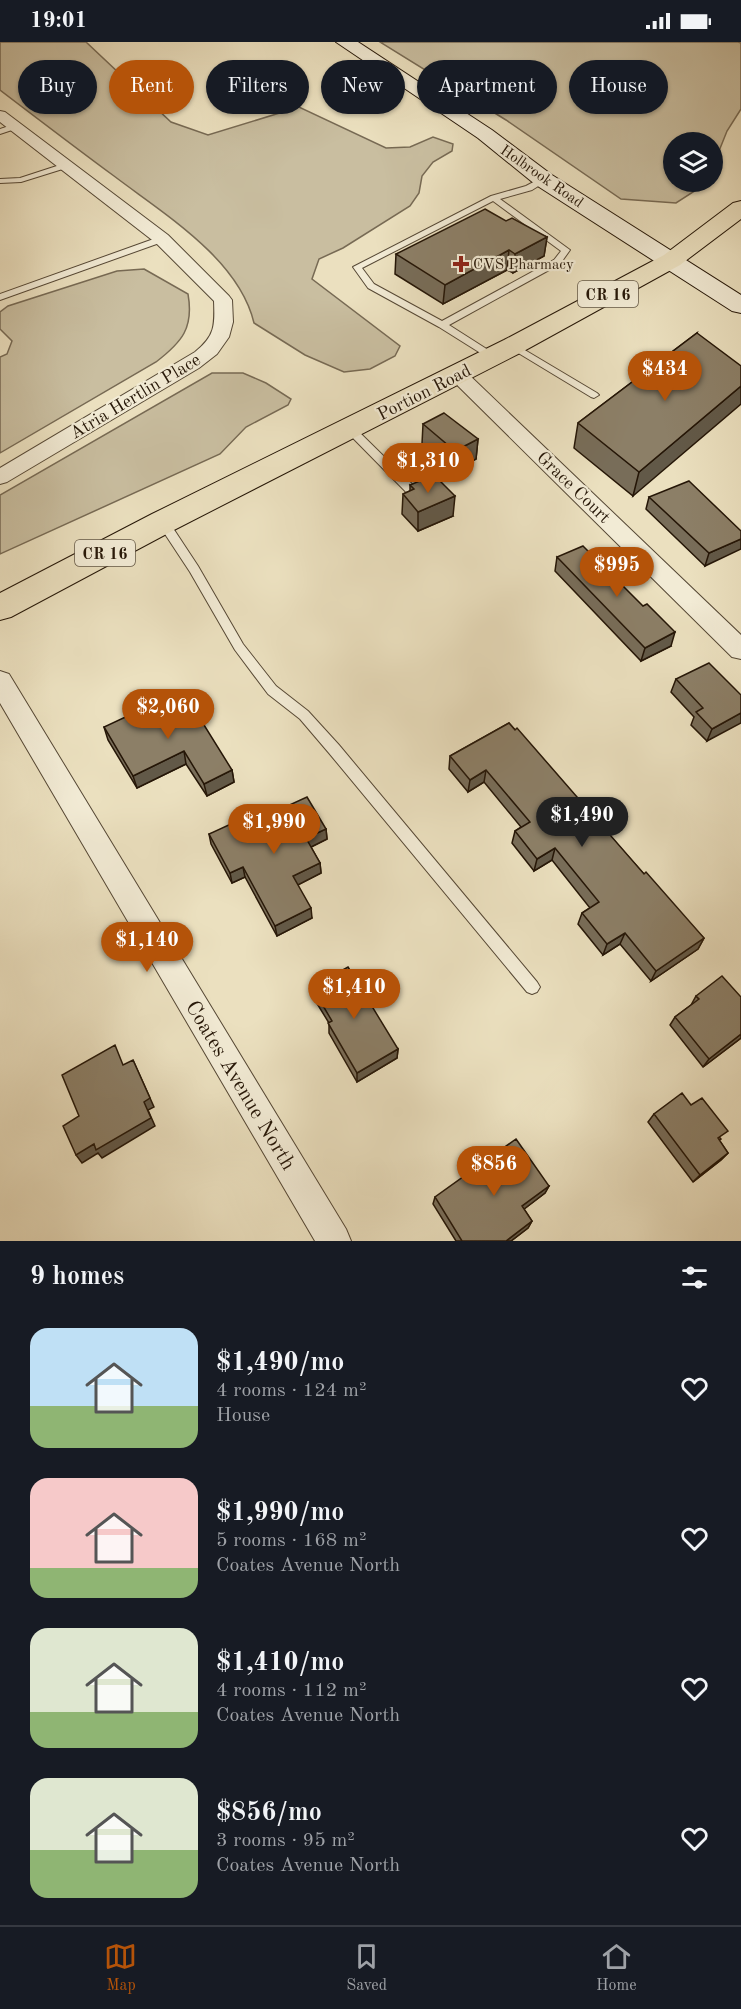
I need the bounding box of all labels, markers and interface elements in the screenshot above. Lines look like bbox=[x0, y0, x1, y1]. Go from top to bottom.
text: 19:01 bbox=[30, 10, 87, 32]
chip: Buy bbox=[18, 60, 97, 114]
chip: Rent bbox=[109, 60, 194, 114]
chip: Filters bbox=[206, 60, 309, 114]
chip: New bbox=[321, 60, 405, 114]
chip: Apartment bbox=[417, 60, 557, 114]
chip: House bbox=[569, 60, 668, 114]
map controls bbox=[663, 132, 723, 192]
button: layers bbox=[663, 132, 723, 192]
street label: Holbrook Road bbox=[497, 143, 585, 211]
marker: CVS Pharmacy bbox=[454, 257, 468, 271]
place label: CVS Pharmacy bbox=[473, 258, 574, 273]
road number: CR 16 bbox=[578, 281, 638, 307]
street label: Atria Hertlin Place bbox=[67, 351, 204, 443]
pin: $434 bbox=[629, 351, 701, 402]
text: $434 bbox=[642, 360, 688, 380]
street label: Portion Road bbox=[375, 362, 474, 424]
pin: $1,310 bbox=[379, 443, 477, 494]
street label: Grace Court bbox=[533, 448, 614, 527]
text: $1,310 bbox=[396, 452, 460, 472]
road number: CR 16 bbox=[75, 540, 135, 566]
pin: $995 bbox=[581, 547, 653, 598]
text: $995 bbox=[594, 556, 640, 576]
pin: $2,060 bbox=[119, 689, 217, 740]
text: $2,060 bbox=[136, 698, 200, 718]
pin: $1,490 bbox=[533, 797, 631, 848]
pin: $1,990 bbox=[225, 804, 323, 855]
text: $1,490 bbox=[550, 806, 614, 826]
text: $1,990 bbox=[242, 813, 306, 833]
pin: $1,140 bbox=[98, 922, 196, 973]
text: $1,140 bbox=[115, 931, 179, 951]
pin: $1,410 bbox=[305, 969, 403, 1020]
text: $1,410 bbox=[322, 978, 386, 998]
street label: Coates Avenue North bbox=[181, 997, 299, 1174]
pin: $856 bbox=[458, 1146, 530, 1197]
text: $856 bbox=[471, 1155, 517, 1175]
icon: filters bbox=[678, 1261, 711, 1294]
text: 9 homes bbox=[30, 1264, 124, 1290]
text: $1,490/mo bbox=[216, 1350, 344, 1376]
icon: home bbox=[78, 1352, 150, 1424]
icon: heart bbox=[678, 1372, 711, 1405]
text: 4 rooms · 124 m² bbox=[216, 1381, 366, 1401]
text: House bbox=[216, 1406, 270, 1426]
text: $1,990/mo bbox=[216, 1500, 344, 1526]
icon: home bbox=[78, 1502, 150, 1574]
icon: heart bbox=[678, 1522, 711, 1555]
text: 5 rooms · 168 m² bbox=[216, 1531, 366, 1551]
text: Coates Avenue North bbox=[216, 1556, 400, 1576]
text: $1,410/mo bbox=[216, 1650, 344, 1676]
icon: home bbox=[78, 1652, 150, 1724]
icon: heart bbox=[678, 1672, 711, 1705]
text: 4 rooms · 112 m² bbox=[216, 1681, 366, 1701]
text: Coates Avenue North bbox=[216, 1706, 400, 1726]
text: $856/mo bbox=[216, 1800, 322, 1826]
icon: home bbox=[78, 1802, 150, 1874]
icon: heart bbox=[678, 1822, 711, 1855]
text: 3 rooms · 95 m² bbox=[216, 1831, 355, 1851]
text: Coates Avenue North bbox=[216, 1856, 400, 1876]
tab: Map bbox=[104, 1940, 137, 1996]
tab: Saved bbox=[346, 1940, 387, 1996]
tab: Home bbox=[596, 1940, 637, 1996]

